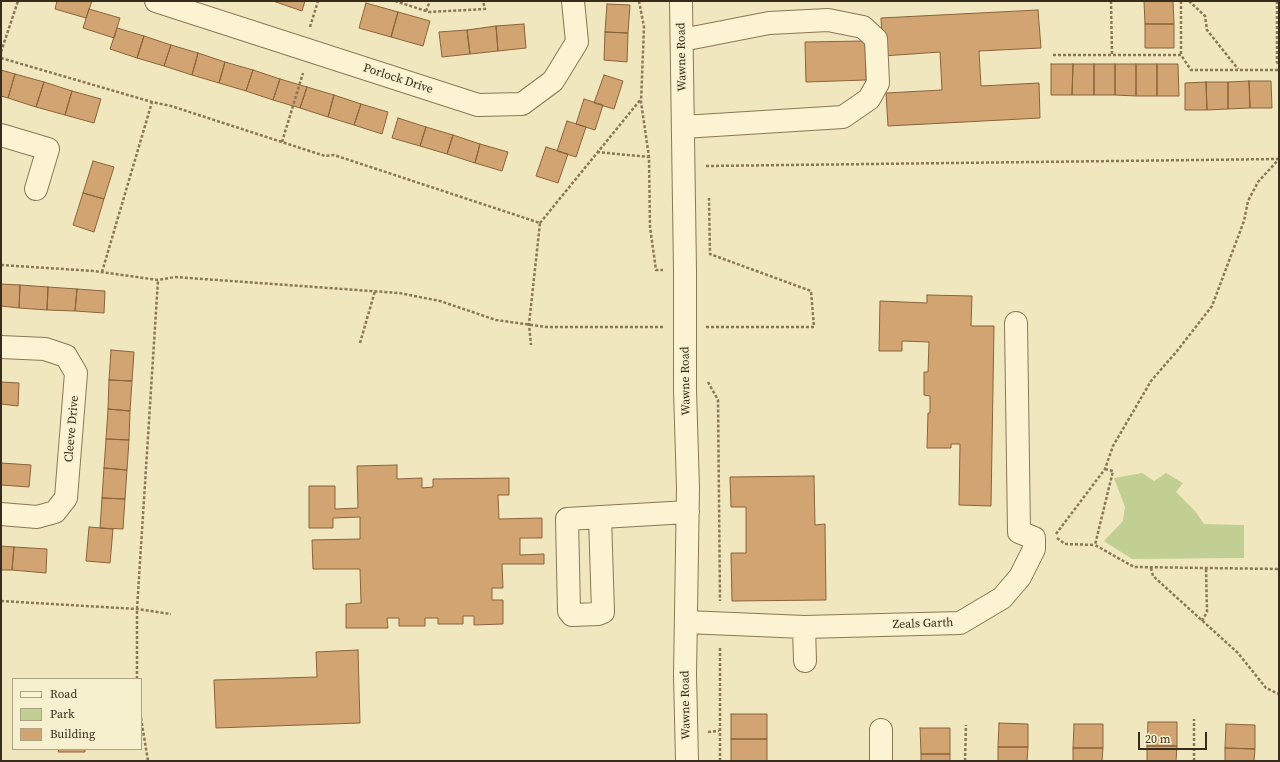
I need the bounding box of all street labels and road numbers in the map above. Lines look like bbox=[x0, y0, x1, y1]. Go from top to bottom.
street label: Wawne Road bbox=[674, 22, 690, 92]
street label: Porlock Drive bbox=[361, 61, 435, 97]
street label: Wawne Road bbox=[678, 346, 694, 416]
street label: Cleeve Drive bbox=[62, 395, 82, 463]
street label: Zeals Garth bbox=[892, 616, 954, 632]
street label: Wawne Road bbox=[678, 670, 694, 740]

